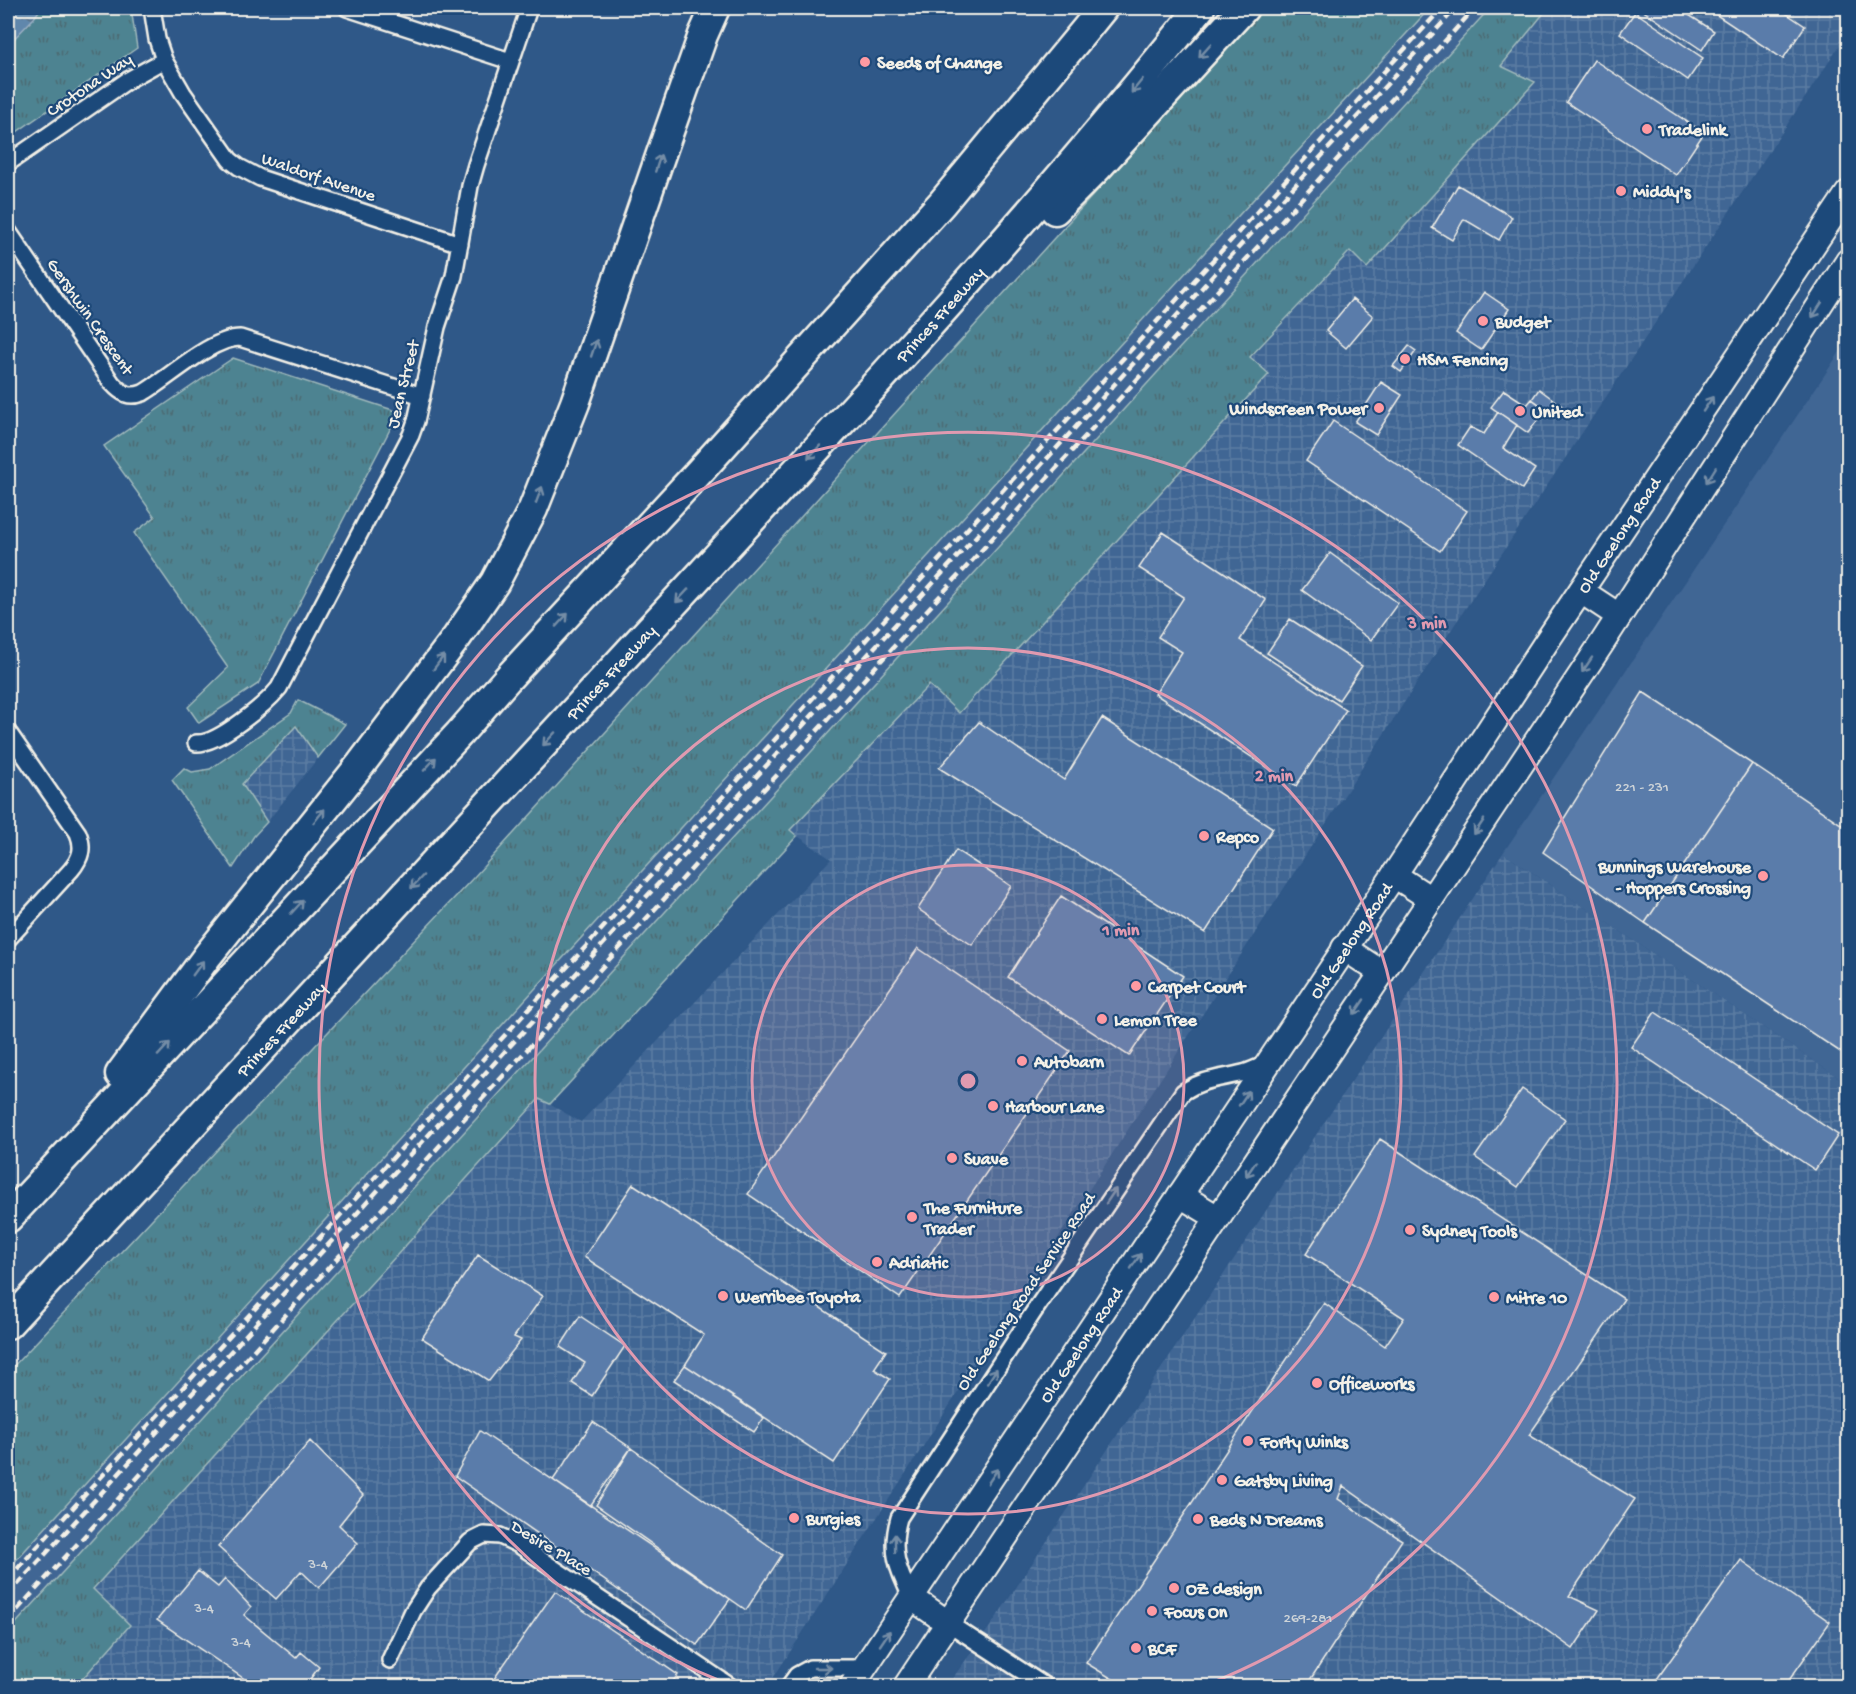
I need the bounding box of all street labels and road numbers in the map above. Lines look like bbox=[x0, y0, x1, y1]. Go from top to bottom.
street label: Crotona Way bbox=[43, 50, 137, 122]
street label: Waldorf Avenue bbox=[258, 149, 379, 208]
street label: Gershwin Crescent bbox=[41, 255, 138, 381]
street label: Princes Freeway bbox=[892, 263, 990, 369]
street label: Jean Street bbox=[383, 337, 426, 431]
street label: Old Geelong Road bbox=[1574, 473, 1668, 598]
street label: Princes Freeway bbox=[563, 621, 662, 726]
street label: Old Geelong Road bbox=[1306, 878, 1400, 1004]
street label: Princes Freeway bbox=[233, 978, 332, 1083]
street label: Old Geelong Road Service Road bbox=[951, 1188, 1099, 1394]
street label: Old Geelong Road bbox=[1034, 1282, 1128, 1406]
street label: Desire Place bbox=[506, 1516, 596, 1582]

